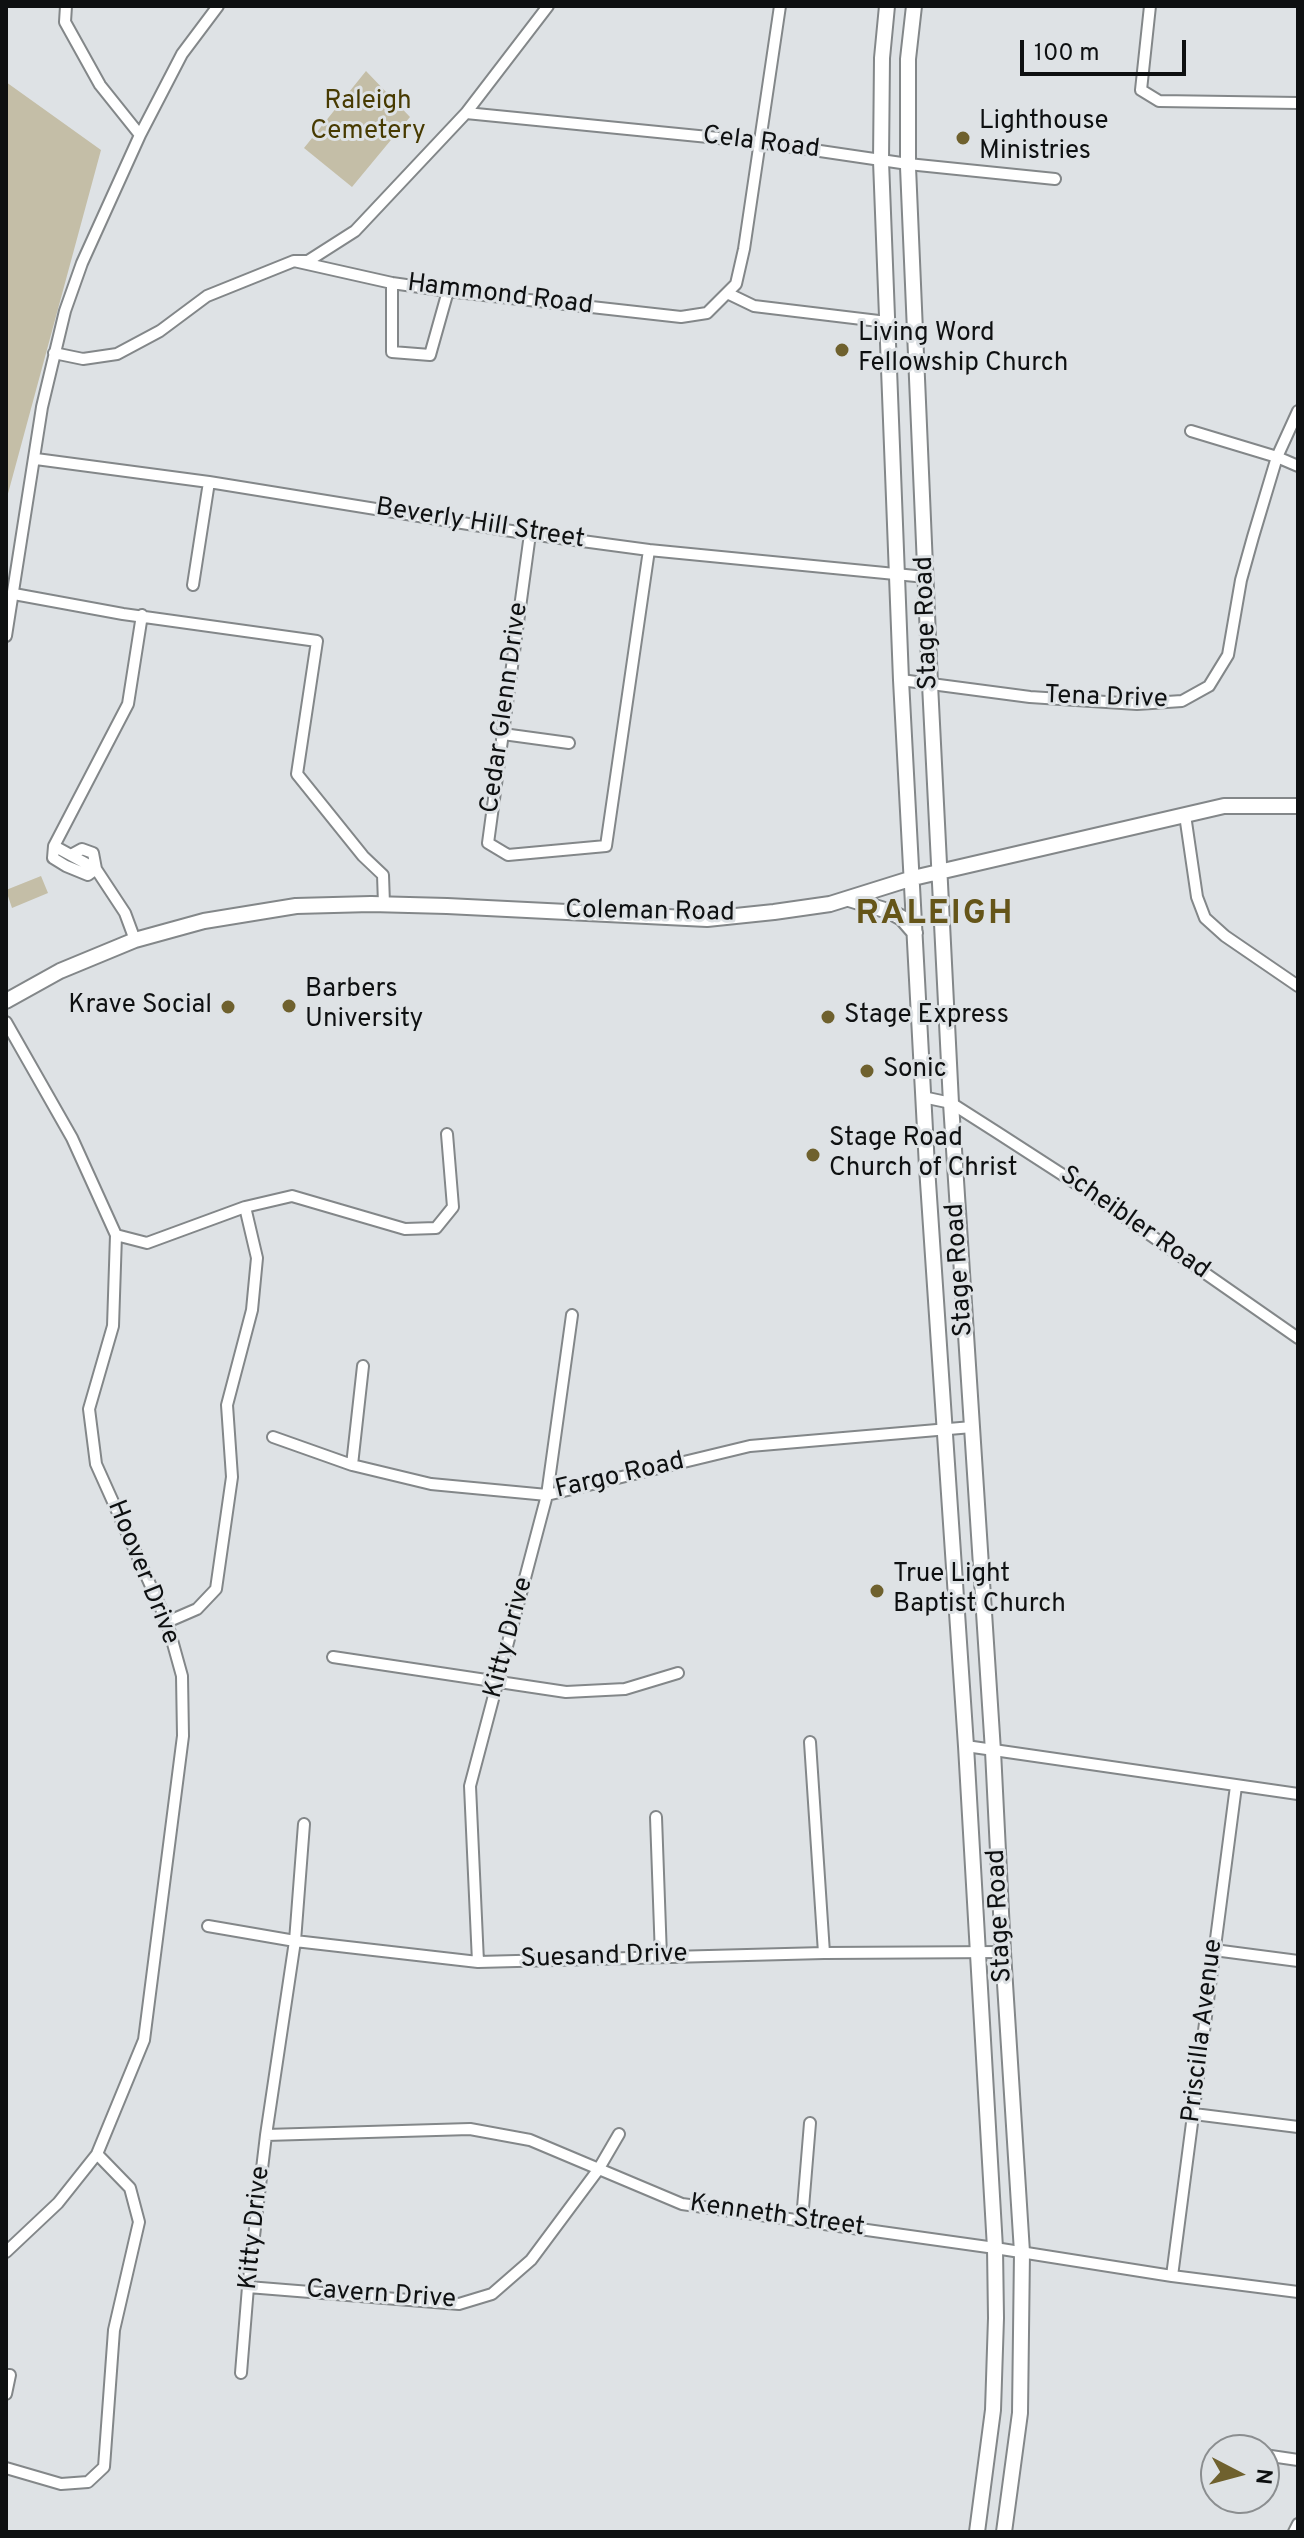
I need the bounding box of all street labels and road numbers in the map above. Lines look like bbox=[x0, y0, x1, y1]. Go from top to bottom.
street label: Cela Road bbox=[701, 121, 821, 167]
street label: Hammond Road bbox=[406, 269, 594, 323]
street label: Beverly Hill Street bbox=[373, 493, 587, 557]
street label: Stage Road bbox=[910, 556, 946, 690]
street label: Cedar Glenn Drive bbox=[476, 601, 536, 815]
street label: Tena Drive bbox=[1044, 681, 1168, 717]
street label: Coleman Road bbox=[565, 896, 735, 930]
street label: Scheibler Road bbox=[1053, 1161, 1215, 1287]
street label: Stage Road bbox=[941, 1202, 981, 1338]
street label: Fargo Road bbox=[553, 1447, 687, 1507]
street label: Hoover Drive bbox=[99, 1496, 185, 1650]
street label: Kitty Drive bbox=[479, 1574, 541, 1702]
street label: Stage Road bbox=[982, 1848, 1020, 1984]
street label: Priscilla Avenue bbox=[1177, 1937, 1231, 2125]
street label: Suesand Drive bbox=[520, 1939, 688, 1977]
street label: Kitty Drive bbox=[234, 2165, 278, 2291]
street label: Kenneth Street bbox=[688, 2189, 866, 2245]
street label: Cavern Drive bbox=[305, 2275, 457, 2317]

